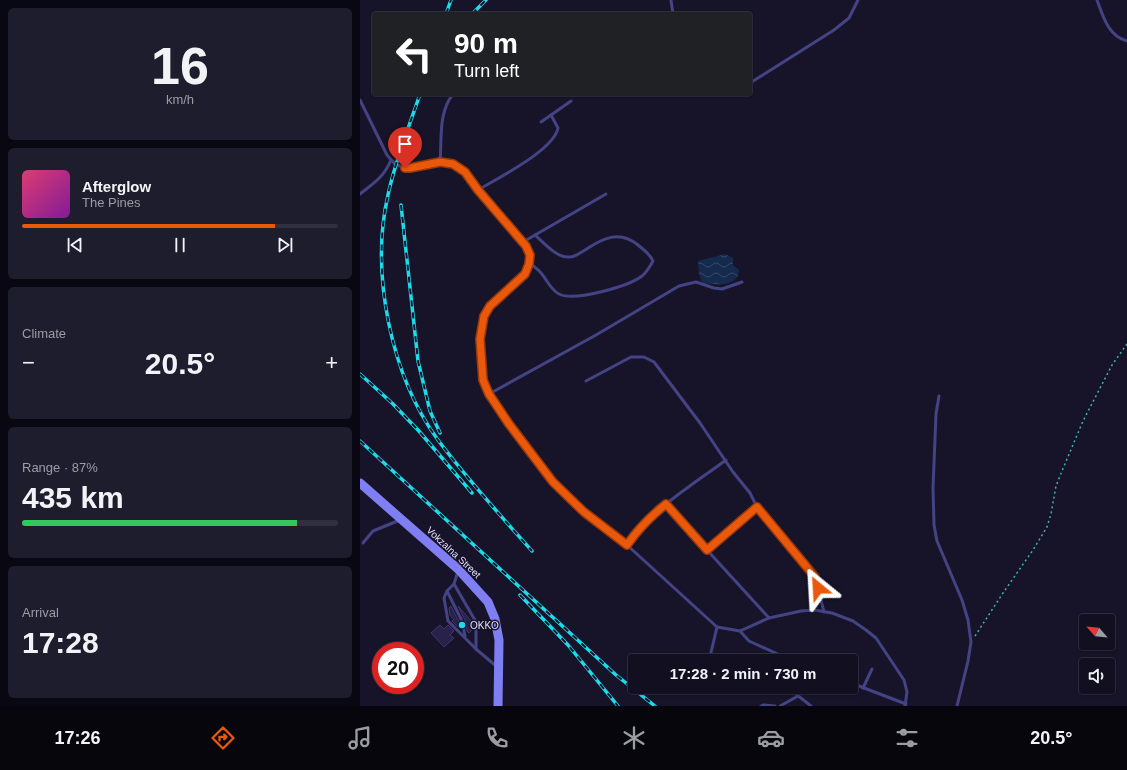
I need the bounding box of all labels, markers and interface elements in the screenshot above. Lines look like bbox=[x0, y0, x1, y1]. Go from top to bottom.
icon: left bbox=[388, 28, 440, 80]
text: 90 m bbox=[454, 28, 518, 59]
text: 16 bbox=[151, 37, 209, 95]
text: Turn left bbox=[454, 61, 519, 81]
text: km/h bbox=[166, 92, 194, 107]
pin bbox=[388, 127, 422, 168]
icon: arrive bbox=[394, 133, 416, 155]
text: Afterglow bbox=[82, 178, 151, 195]
text: The Pines bbox=[82, 195, 141, 210]
icon: previous bbox=[64, 234, 86, 256]
icon: pause bbox=[169, 234, 191, 256]
icon: next bbox=[274, 234, 296, 256]
text: Climate bbox=[22, 326, 66, 341]
text: 20.5° bbox=[145, 347, 215, 380]
text: − bbox=[22, 350, 35, 375]
text: + bbox=[325, 350, 338, 375]
text: Range · 87% bbox=[22, 460, 98, 475]
text: 435 km bbox=[22, 481, 124, 514]
street label: Vokzalna Street bbox=[424, 524, 483, 580]
position arrow bbox=[797, 567, 839, 609]
text: Arrival bbox=[22, 605, 59, 620]
north arrow bbox=[1079, 614, 1115, 650]
map controls bbox=[1079, 614, 1115, 694]
marker: OKKO bbox=[457, 620, 467, 630]
place label: OKKO bbox=[470, 620, 499, 631]
text: 17:28 bbox=[22, 626, 99, 659]
speed limit sign: 20 bbox=[372, 642, 424, 694]
button: sound bbox=[1079, 658, 1115, 694]
text: 17:28 · 2 min · 730 m bbox=[670, 665, 816, 682]
icon: directions bbox=[209, 724, 237, 752]
icon: music bbox=[346, 724, 374, 752]
icon: phone bbox=[483, 724, 511, 752]
icon: climate bbox=[620, 724, 648, 752]
icon: car bbox=[757, 724, 785, 752]
icon: filters bbox=[893, 724, 921, 752]
text: 17:26 bbox=[54, 728, 100, 748]
text: 20.5° bbox=[1030, 728, 1072, 748]

